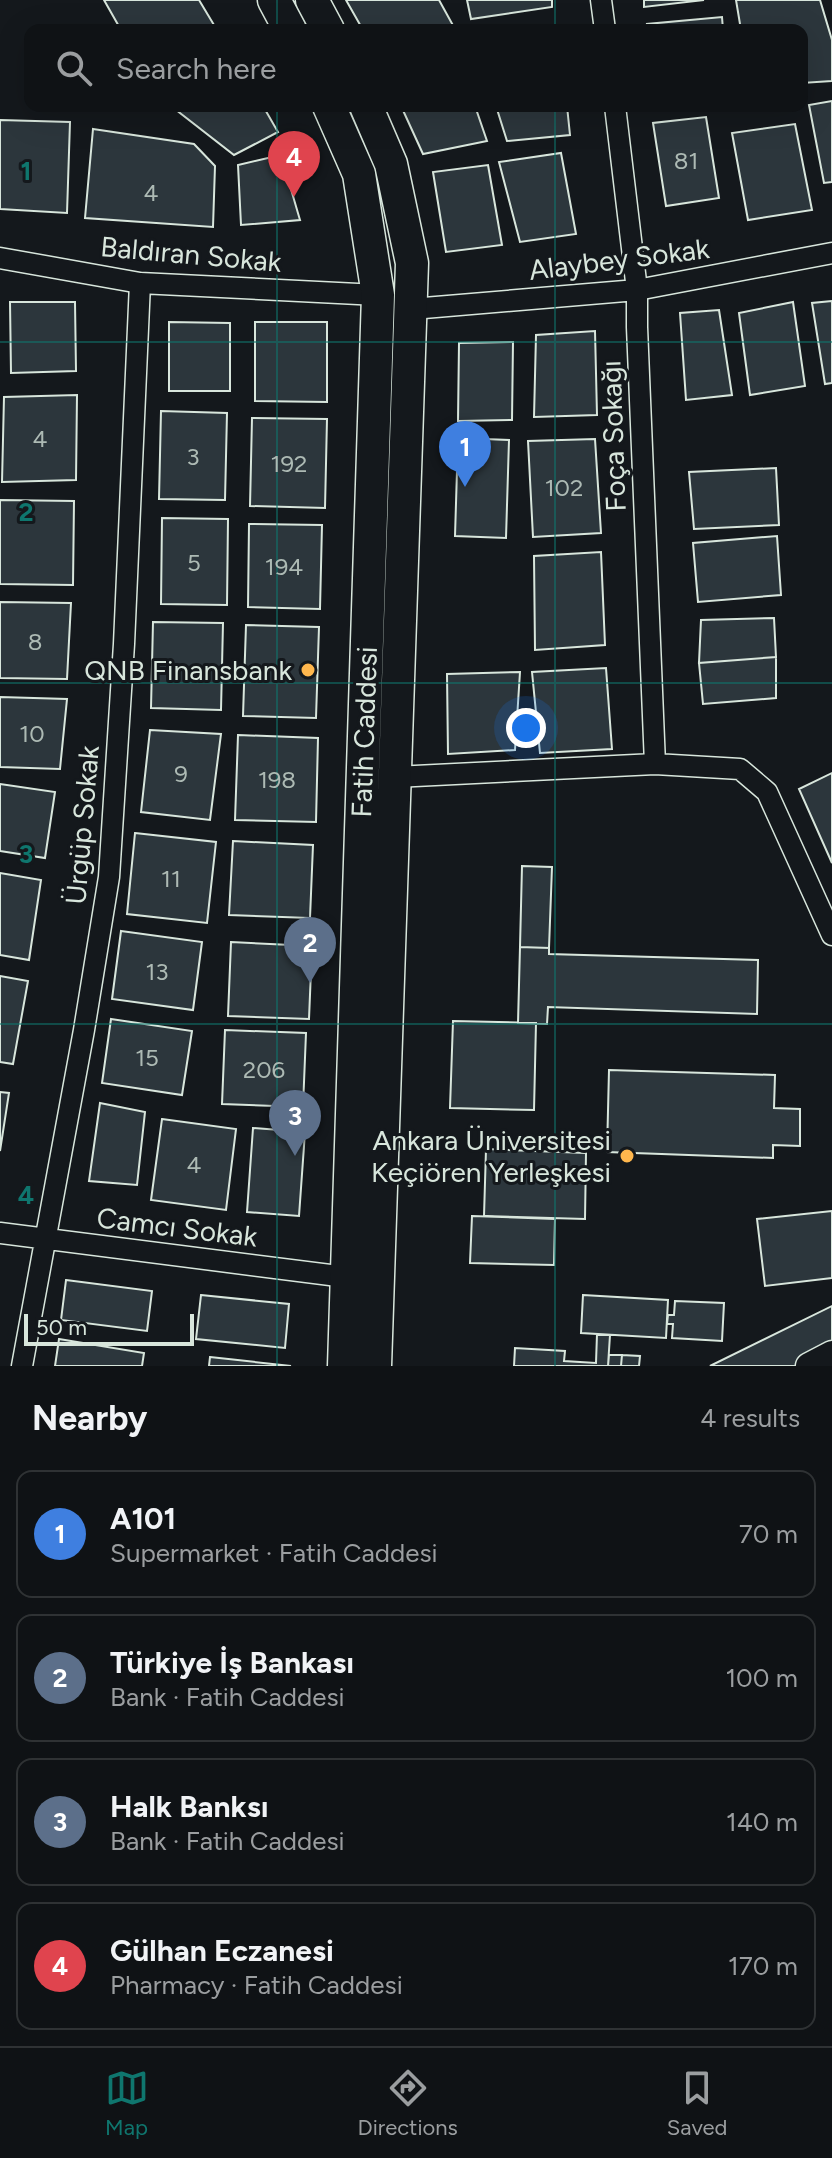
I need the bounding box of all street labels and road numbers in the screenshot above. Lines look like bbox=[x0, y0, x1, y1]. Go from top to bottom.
street label: Baldıran Sokak bbox=[99, 229, 283, 279]
street label: Alaybey Sokak bbox=[527, 231, 712, 287]
street label: Foça Sokağı bbox=[593, 360, 633, 512]
street label: Fatih Caddesi bbox=[344, 646, 384, 818]
street label: Ürgüp Sokak bbox=[58, 744, 106, 906]
street label: Camcı Sokak bbox=[95, 1200, 260, 1254]

